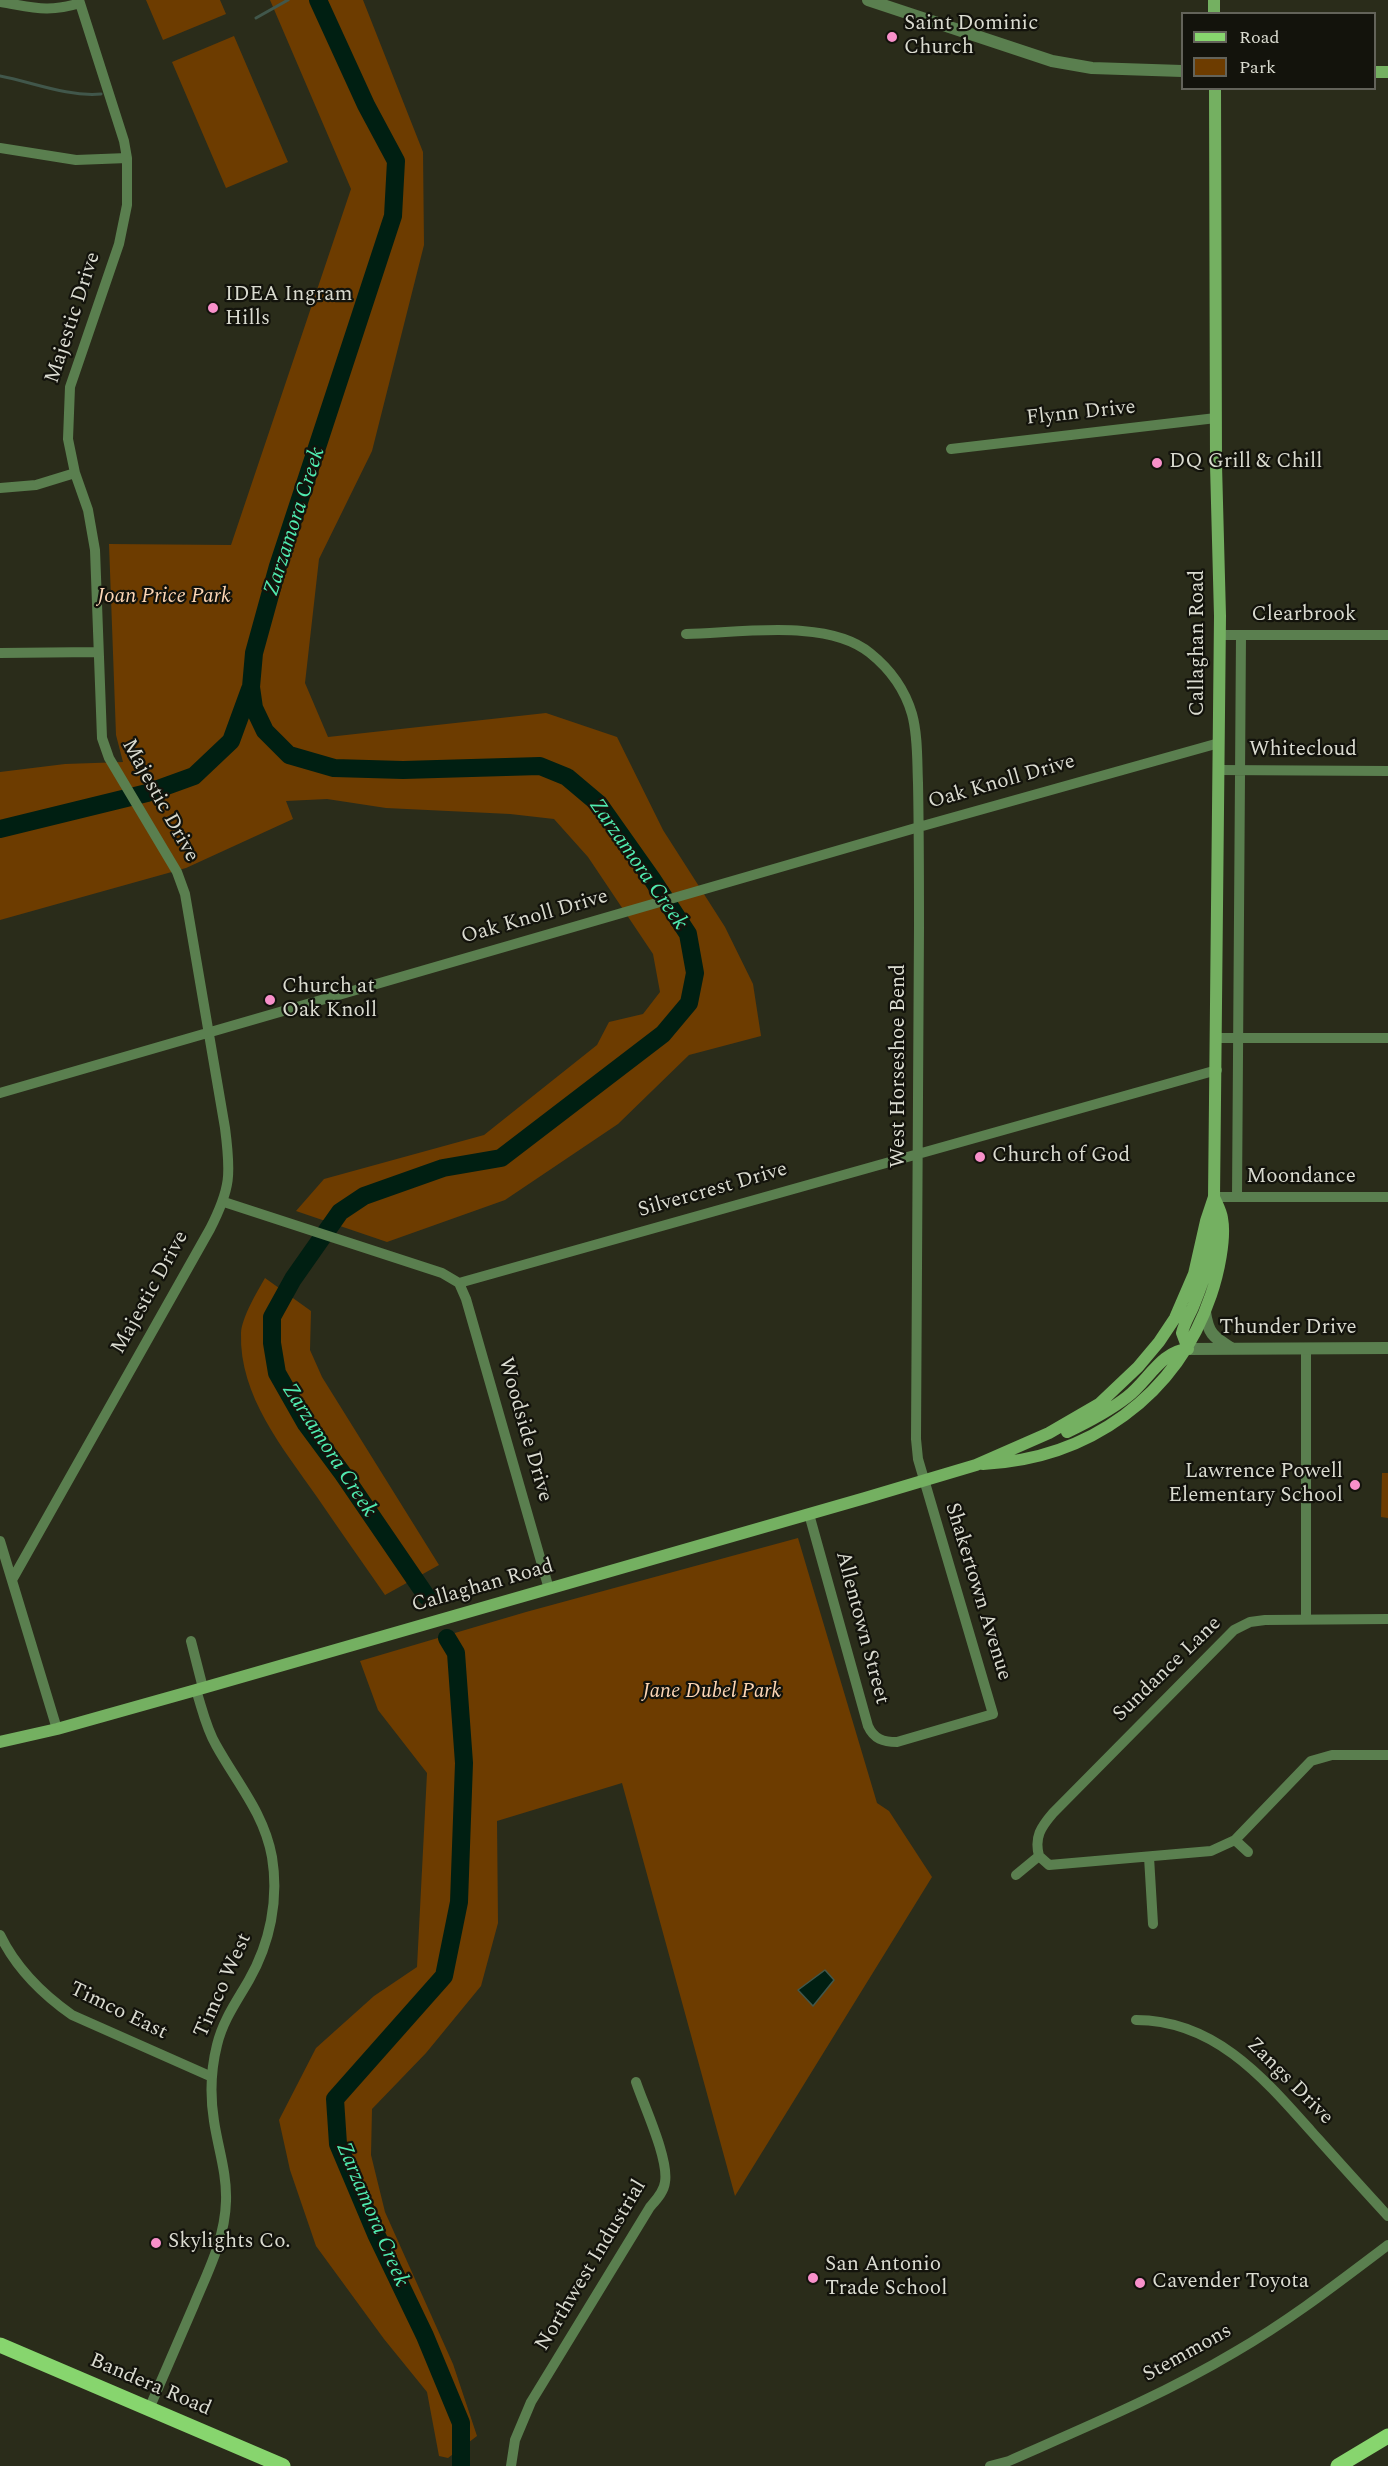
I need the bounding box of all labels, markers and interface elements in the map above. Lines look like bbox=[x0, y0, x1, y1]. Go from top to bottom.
place label: Saint Dominic Church bbox=[904, 12, 1038, 62]
legend bbox=[1181, 12, 1376, 90]
text: Road bbox=[1239, 24, 1280, 51]
marker: Saint Dominic Church bbox=[885, 30, 899, 44]
text: Park bbox=[1239, 54, 1276, 81]
street label: Majestic Drive bbox=[41, 249, 107, 387]
place label: IDEA Ingram Hills bbox=[225, 283, 353, 333]
marker: IDEA Ingram Hills bbox=[206, 301, 220, 315]
street label: Flynn Drive bbox=[1025, 396, 1137, 432]
water label: Zarzamora Creek bbox=[260, 444, 332, 600]
place label: DQ Grill & Chill bbox=[1169, 450, 1322, 476]
marker: DQ Grill & Chill bbox=[1150, 456, 1164, 470]
street label: Callaghan Road bbox=[1186, 570, 1212, 716]
park label: Joan Price Park bbox=[97, 585, 231, 611]
street label: Clearbrook bbox=[1252, 603, 1356, 629]
street label: Majestic Drive bbox=[115, 735, 203, 867]
street label: Whitecloud bbox=[1249, 738, 1357, 764]
street label: Oak Knoll Drive bbox=[926, 750, 1078, 816]
water label: Zarzamora Creek bbox=[582, 794, 692, 936]
street label: Oak Knoll Drive bbox=[459, 885, 611, 951]
street label: West Horseshoe Bend bbox=[887, 964, 913, 1168]
place label: Church at Oak Knoll bbox=[282, 975, 377, 1025]
marker: Church at Oak Knoll bbox=[263, 993, 277, 1007]
place label: Church of God bbox=[992, 1144, 1130, 1170]
marker: Church of God bbox=[973, 1150, 987, 1164]
street label: Silvercrest Drive bbox=[636, 1158, 790, 1224]
street label: Moondance bbox=[1246, 1165, 1356, 1191]
street label: Majestic Drive bbox=[107, 1227, 195, 1359]
street label: Thunder Drive bbox=[1219, 1316, 1357, 1342]
street label: Woodside Drive bbox=[491, 1355, 557, 1505]
water label: Zarzamora Creek bbox=[275, 1379, 381, 1523]
place label: Lawrence Powell Elementary School bbox=[1168, 1460, 1343, 1510]
marker: Lawrence Powell Elementary School bbox=[1348, 1478, 1362, 1492]
street label: Shakertown Avenue bbox=[938, 1500, 1016, 1684]
street label: Allentown Street bbox=[828, 1549, 894, 1707]
street label: Callaghan Road bbox=[409, 1555, 557, 1619]
street label: Sundance Lane bbox=[1109, 1612, 1227, 1728]
park label: Jane Dubel Park bbox=[643, 1680, 781, 1706]
street label: Timco West bbox=[190, 1930, 258, 2042]
street label: Timco East bbox=[65, 1978, 171, 2046]
street label: Zangs Drive bbox=[1240, 2033, 1338, 2131]
water label: Zarzamora Creek bbox=[329, 2139, 413, 2291]
street label: Northwest Industrial bbox=[531, 2176, 653, 2356]
place label: Skylights Co. bbox=[168, 2230, 291, 2256]
marker: Skylights Co. bbox=[149, 2236, 163, 2250]
place label: San Antonio Trade School bbox=[825, 2253, 947, 2303]
place label: Cavender Toyota bbox=[1152, 2270, 1309, 2296]
marker: San Antonio Trade School bbox=[806, 2271, 820, 2285]
marker: Cavender Toyota bbox=[1133, 2276, 1147, 2290]
street label: Stemmons bbox=[1139, 2319, 1237, 2389]
street label: Bandera Road bbox=[85, 2349, 215, 2423]

